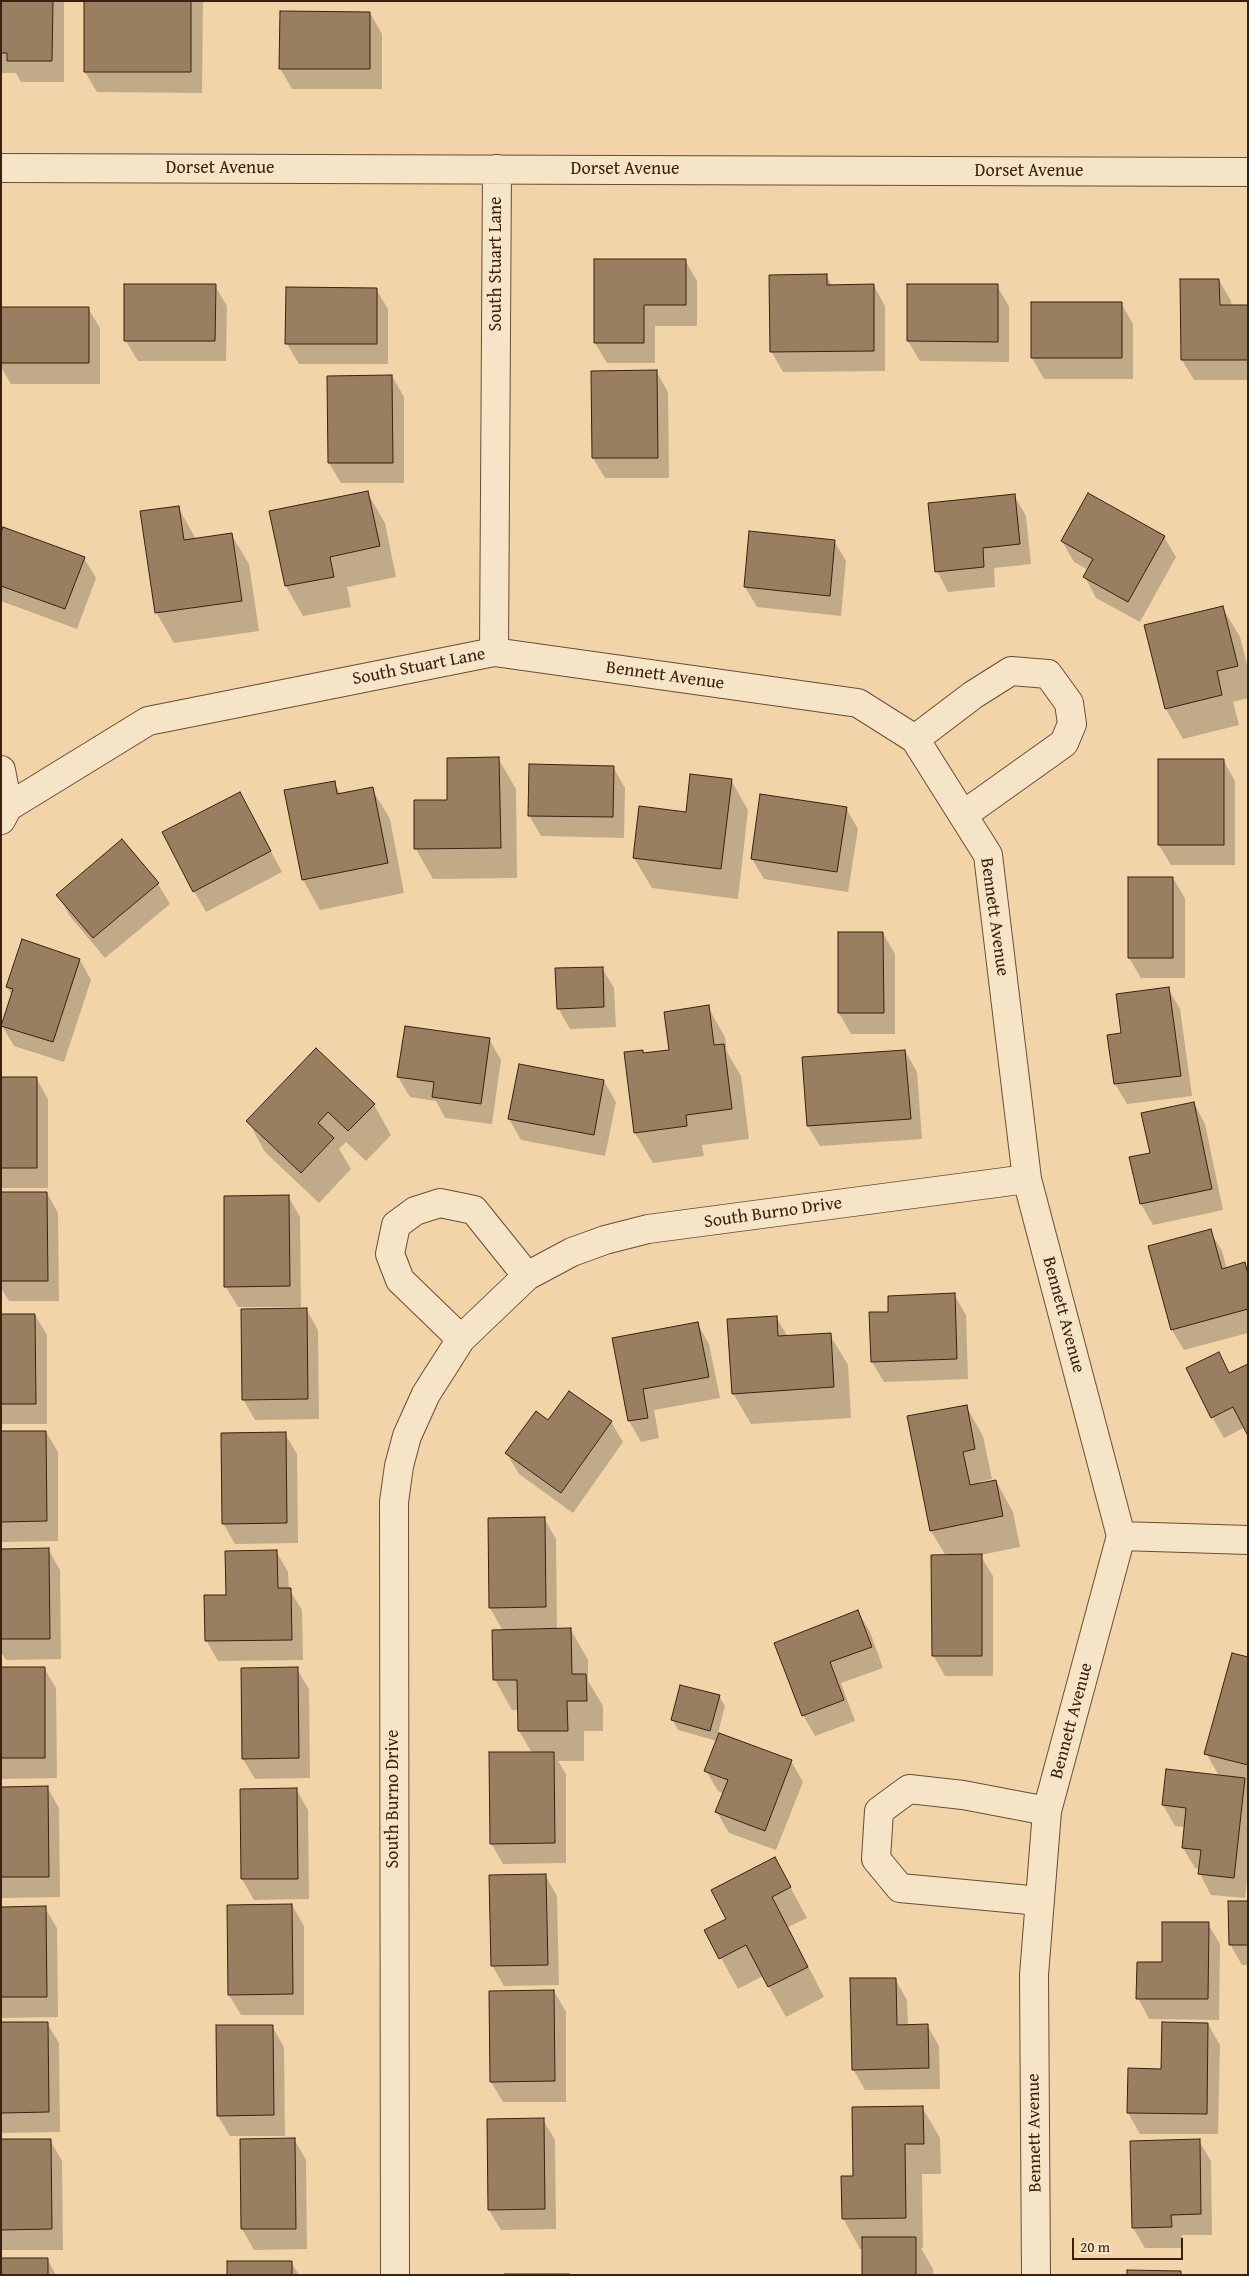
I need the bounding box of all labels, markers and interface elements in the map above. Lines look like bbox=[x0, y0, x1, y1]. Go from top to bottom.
street label: Dorset Avenue bbox=[166, 157, 274, 179]
street label: Dorset Avenue bbox=[571, 158, 679, 180]
street label: Dorset Avenue bbox=[975, 160, 1083, 182]
street label: South Stuart Lane bbox=[485, 196, 507, 332]
street label: South Stuart Lane bbox=[351, 644, 487, 690]
street label: Bennett Avenue bbox=[604, 657, 726, 695]
street label: Bennett Avenue bbox=[975, 856, 1013, 978]
street label: South Burno Drive bbox=[703, 1193, 843, 1233]
street label: Bennett Avenue bbox=[1037, 1255, 1089, 1375]
street label: Bennett Avenue bbox=[1046, 1661, 1098, 1781]
street label: South Burno Drive bbox=[382, 1729, 404, 1869]
street label: Bennett Avenue bbox=[1023, 2073, 1047, 2193]
scale bar bbox=[1074, 2228, 1185, 2260]
text: 20 m bbox=[1080, 2236, 1110, 2257]

